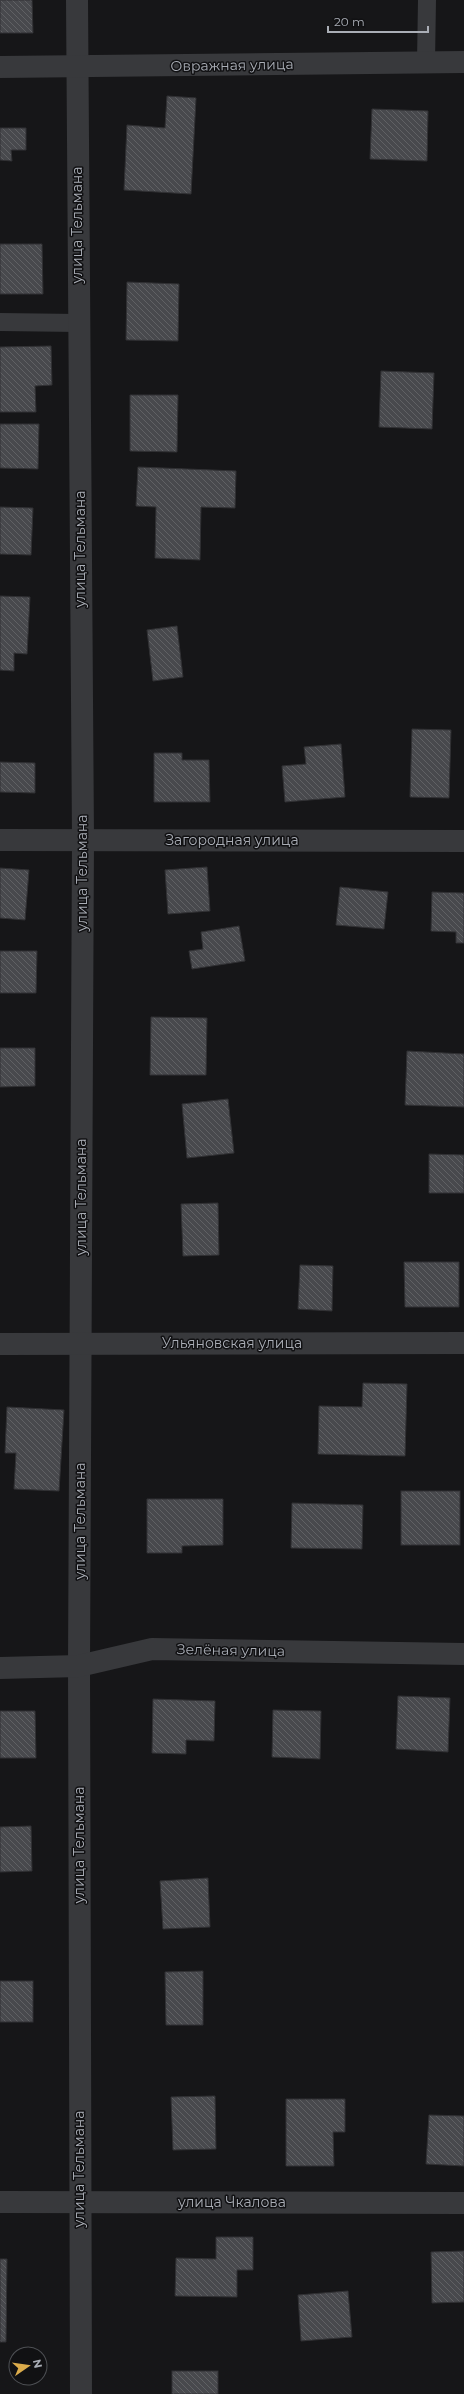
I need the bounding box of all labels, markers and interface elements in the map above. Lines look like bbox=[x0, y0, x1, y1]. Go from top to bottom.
scale bar bbox=[328, 8, 428, 34]
text: 20 m bbox=[334, 14, 365, 29]
street label: Овражная улица bbox=[170, 55, 294, 75]
street label: улица Тельмана bbox=[68, 167, 86, 284]
street label: улица Тельмана bbox=[71, 491, 89, 608]
street label: улица Тельмана bbox=[73, 815, 91, 932]
street label: Загородная улица bbox=[165, 831, 299, 849]
street label: улица Тельмана bbox=[72, 1139, 90, 1256]
street label: Ульяновская улица bbox=[162, 1334, 302, 1352]
street label: улица Тельмана bbox=[71, 1463, 89, 1580]
street label: Зелёная улица bbox=[177, 1640, 285, 1660]
street label: улица Тельмана bbox=[70, 1787, 88, 1904]
street label: улица Тельмана bbox=[70, 2111, 88, 2228]
street label: улица Чкалова bbox=[177, 2193, 286, 2211]
north arrow bbox=[8, 2346, 48, 2386]
text: N bbox=[30, 2358, 46, 2370]

